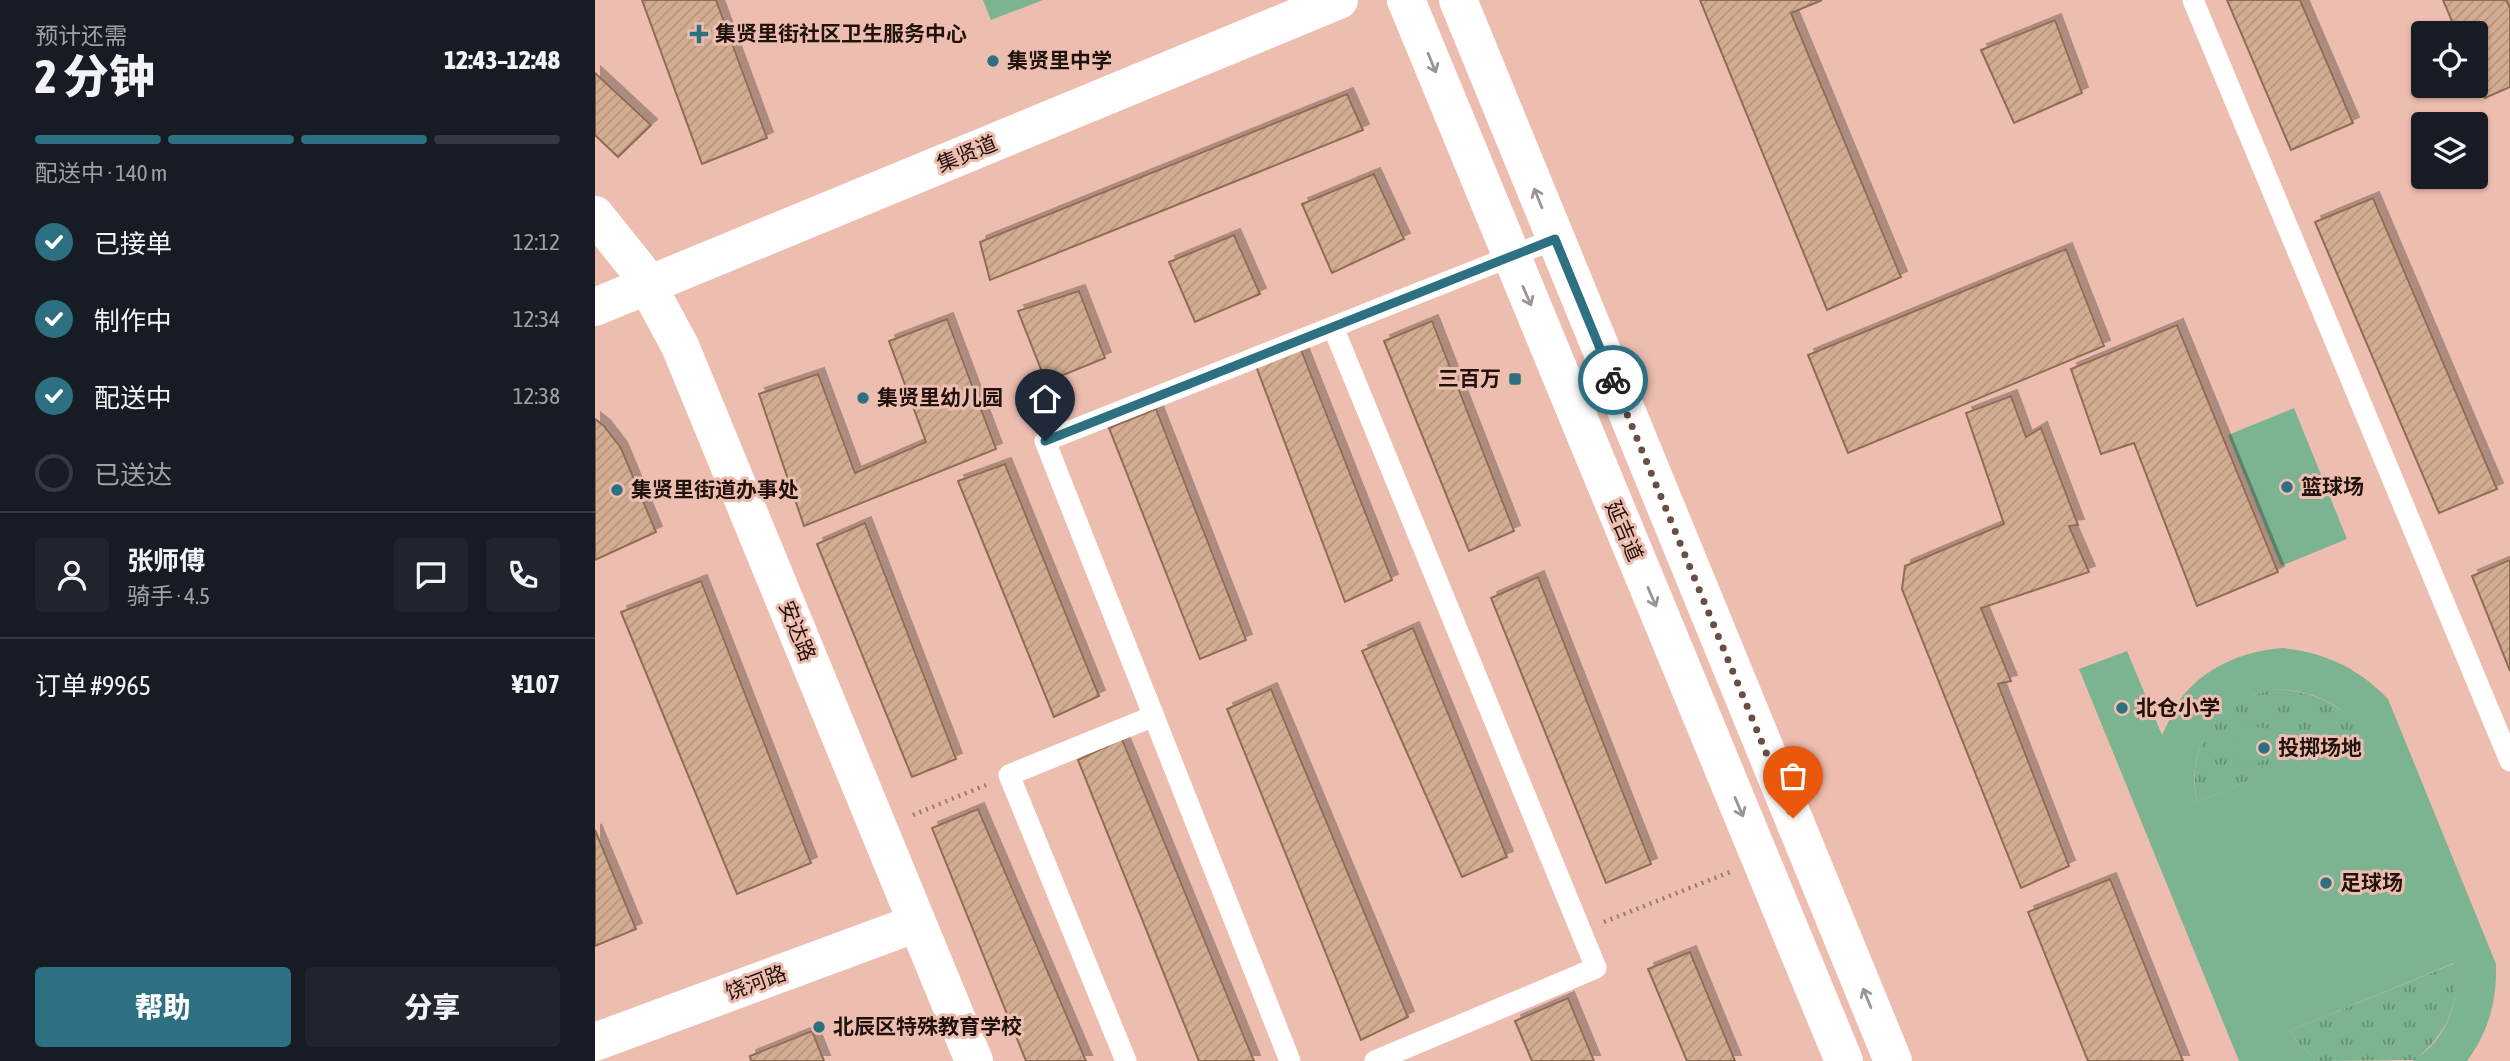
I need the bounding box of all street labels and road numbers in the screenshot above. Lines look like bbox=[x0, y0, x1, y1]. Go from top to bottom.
street label: 集贤道 bbox=[933, 130, 1000, 176]
street label: 延吉道 bbox=[1602, 497, 1648, 564]
street label: 安达路 bbox=[775, 597, 821, 664]
street label: 饶河路 bbox=[722, 960, 789, 1004]

